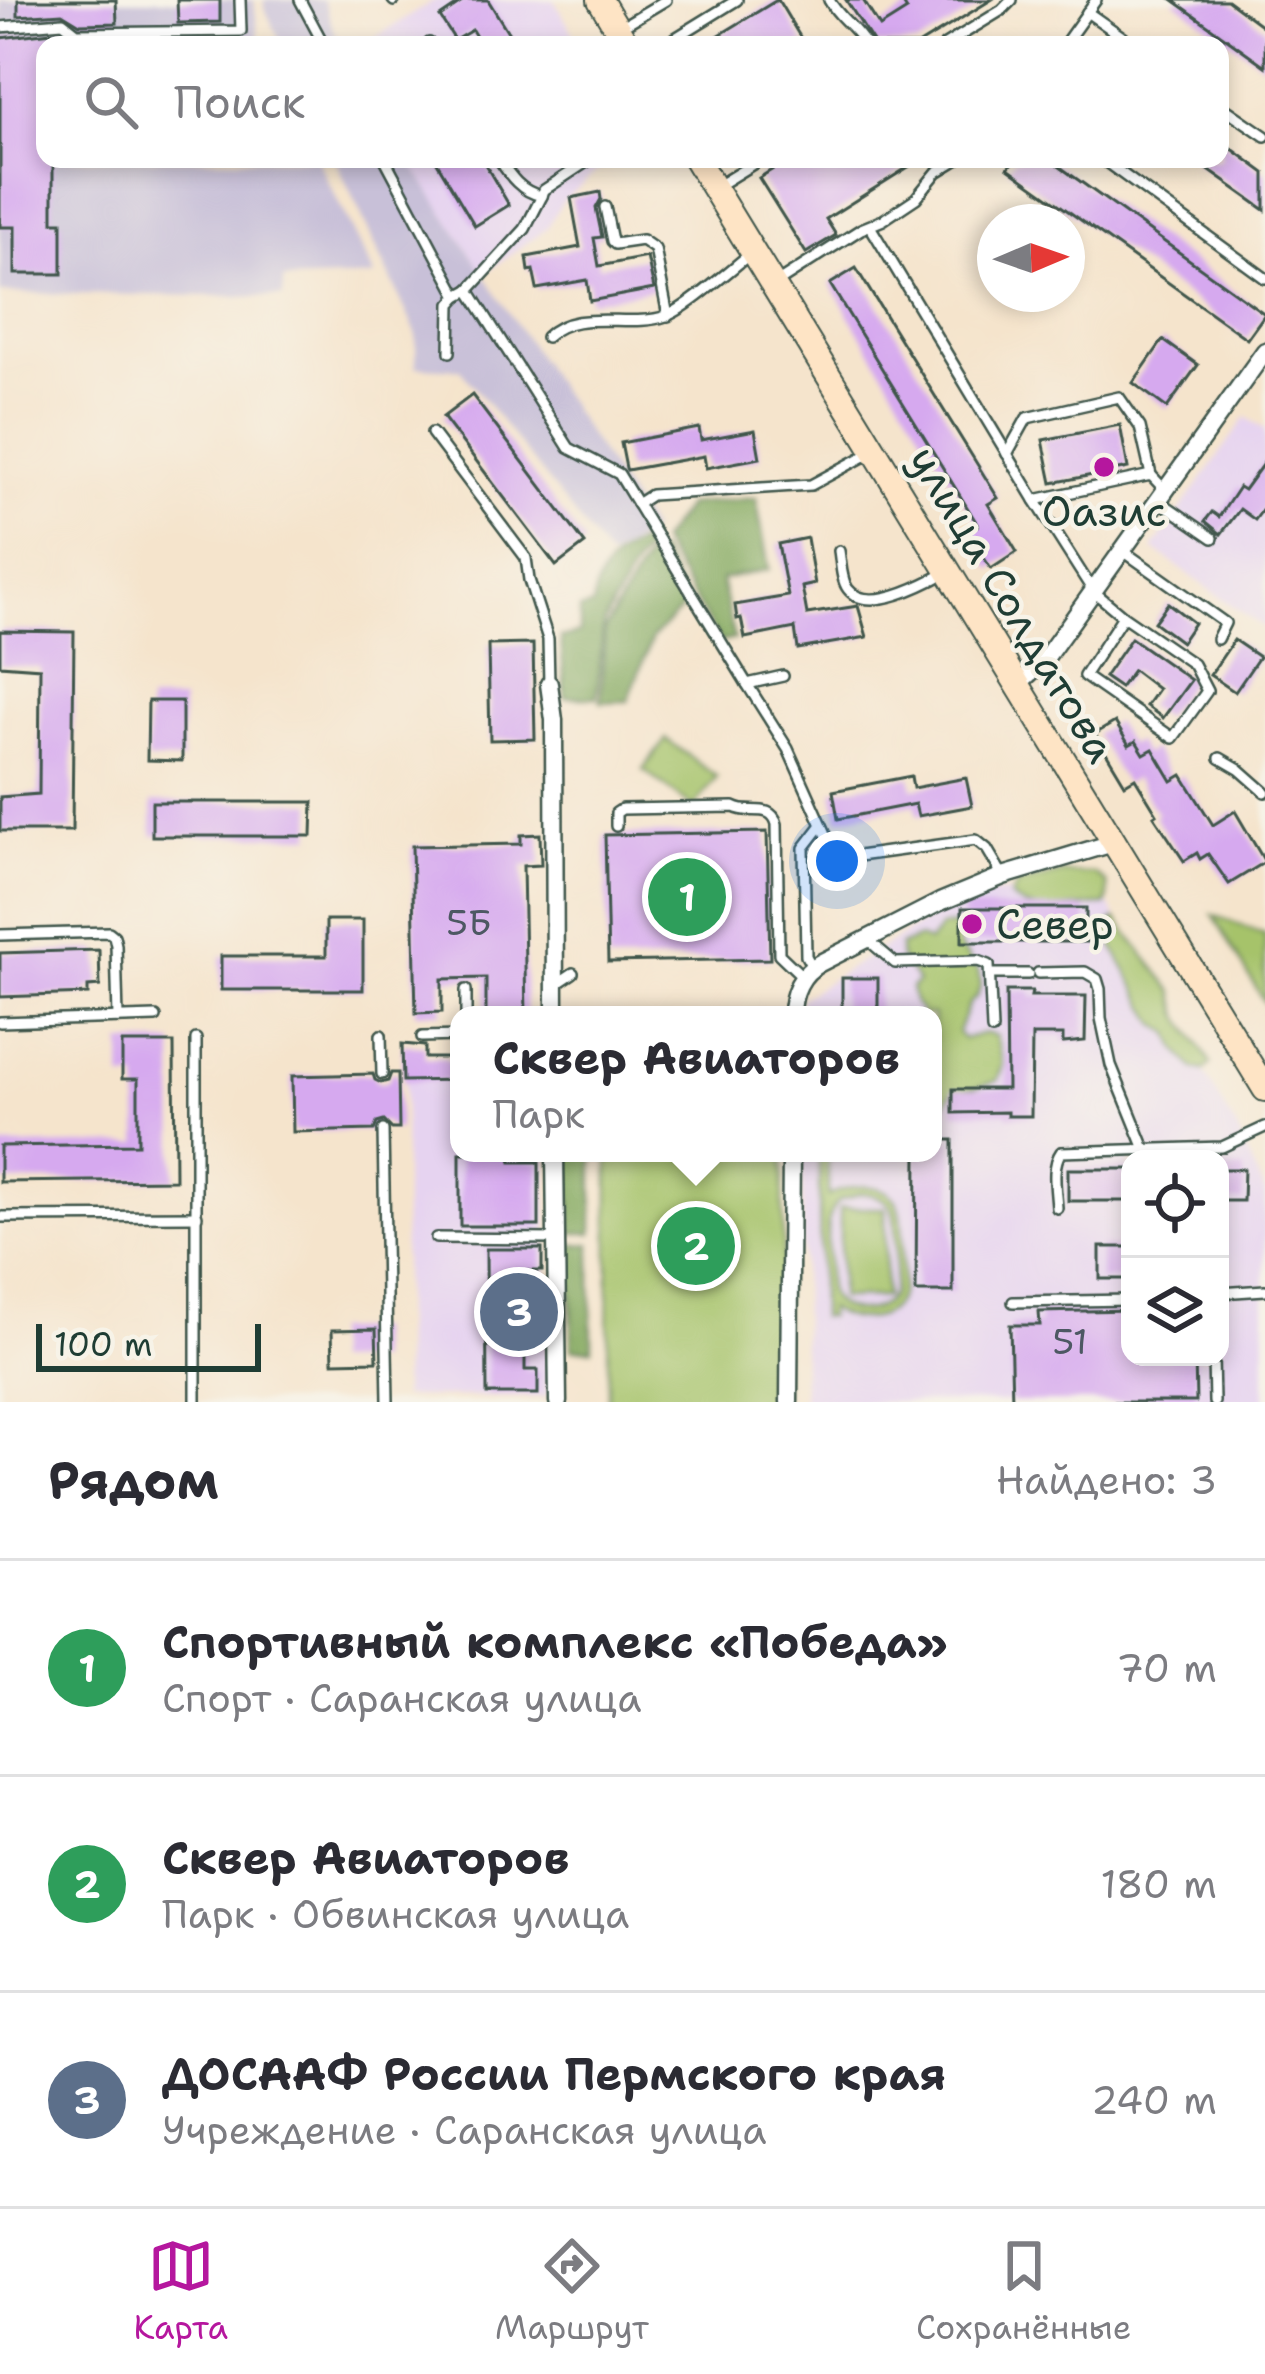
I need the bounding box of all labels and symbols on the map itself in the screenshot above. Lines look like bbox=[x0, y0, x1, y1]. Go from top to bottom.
north arrow bbox=[977, 204, 1085, 312]
street label: улица Солдатова bbox=[896, 435, 1130, 773]
marker: Оазис bbox=[1091, 454, 1117, 480]
place label: Оазис bbox=[1041, 483, 1167, 539]
your location bbox=[807, 831, 867, 891]
pin: 1 bbox=[648, 852, 726, 942]
place label: Север bbox=[996, 896, 1114, 952]
house number: 5Б bbox=[446, 898, 492, 947]
marker: Север bbox=[959, 911, 985, 937]
pin: 2 bbox=[657, 1201, 735, 1291]
pin: 3 bbox=[480, 1267, 558, 1357]
house number: 51 bbox=[1052, 1317, 1088, 1366]
scale bar bbox=[36, 1318, 261, 1371]

